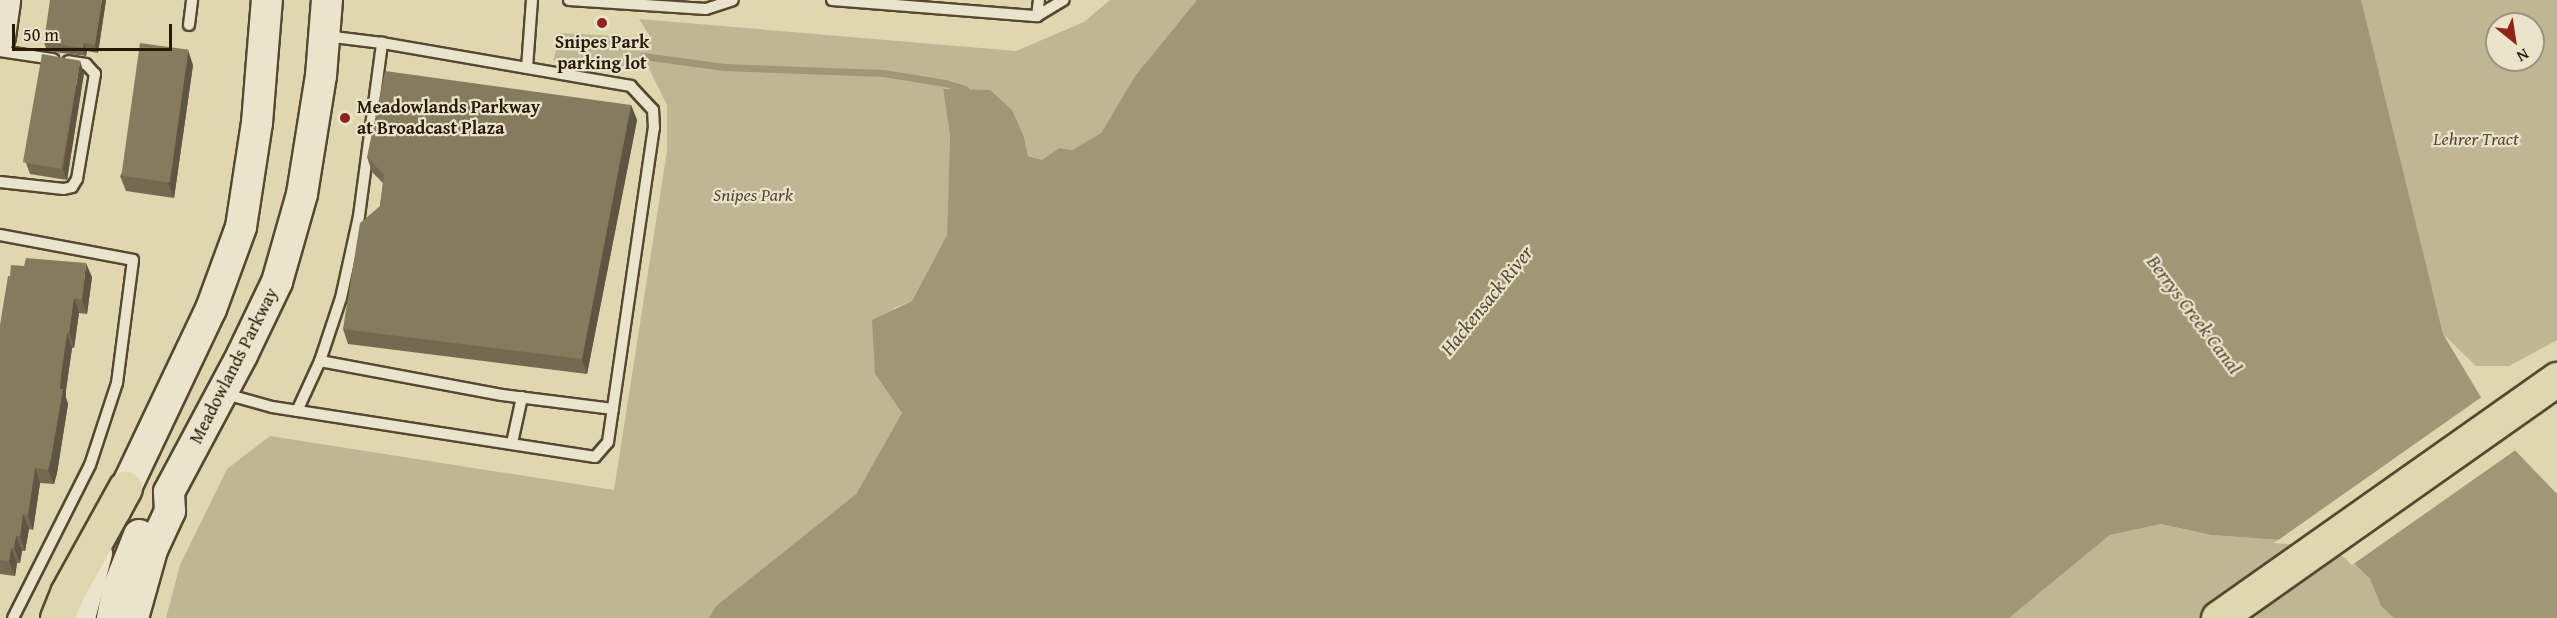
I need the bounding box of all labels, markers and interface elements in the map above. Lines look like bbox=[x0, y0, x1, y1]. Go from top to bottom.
scale bar bbox=[15, 12, 176, 50]
north arrow bbox=[2485, 12, 2545, 72]
marker: Snipes Park parking lot bbox=[595, 16, 609, 30]
text: 50 m bbox=[23, 21, 59, 48]
place label: Snipes Park parking lot bbox=[555, 32, 649, 74]
text: N bbox=[2512, 43, 2534, 69]
place label: Meadowlands Parkway at Broadcast Plaza bbox=[357, 97, 540, 140]
marker: Meadowlands Parkway at Broadcast Plaza bbox=[338, 111, 352, 125]
park label: Lehrer Tract bbox=[2433, 128, 2519, 150]
park label: Snipes Park bbox=[713, 184, 793, 206]
water label: Hackensack River bbox=[1435, 240, 1537, 360]
water label: Berrys Creek Canal bbox=[2142, 250, 2248, 378]
street label: Meadowlands Parkway bbox=[185, 284, 283, 448]

